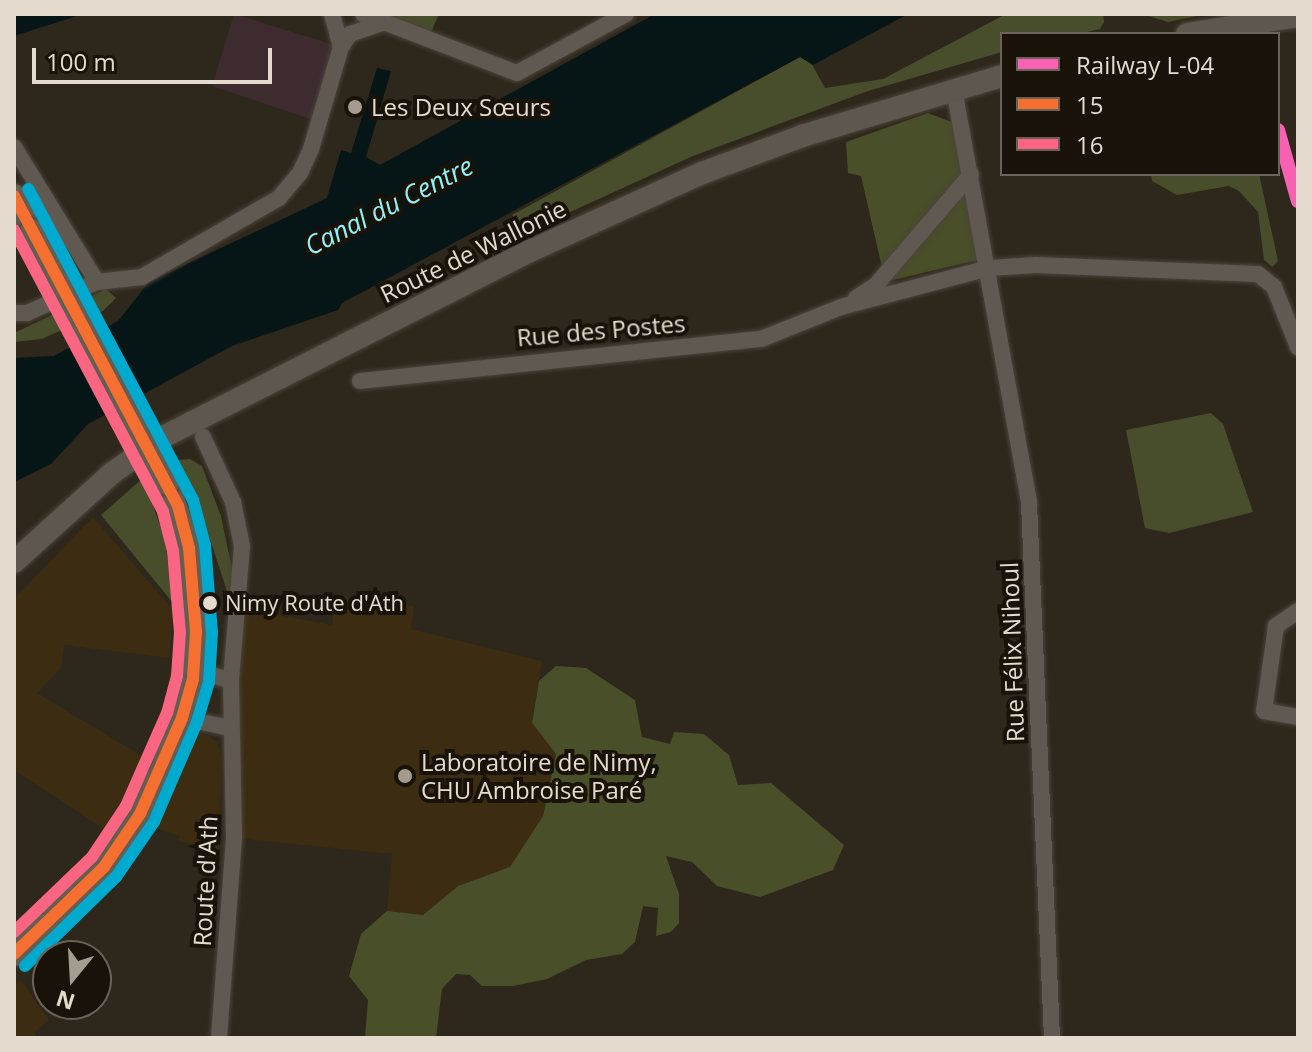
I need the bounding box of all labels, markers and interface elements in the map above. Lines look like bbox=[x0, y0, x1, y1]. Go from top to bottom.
scale bar bbox=[36, 32, 276, 82]
legend bbox=[1000, 32, 1280, 176]
text: 100 m bbox=[46, 45, 116, 78]
text: Railway L-04 bbox=[1076, 48, 1214, 81]
text: 15 bbox=[1076, 88, 1103, 121]
place label: Les Deux Sœurs bbox=[371, 93, 551, 121]
marker: Les Deux Sœurs bbox=[346, 98, 364, 116]
text: 16 bbox=[1076, 128, 1103, 161]
water label: Canal du Centre bbox=[300, 150, 478, 262]
street label: Route de Wallonie bbox=[375, 194, 571, 308]
street label: Rue des Postes bbox=[516, 308, 686, 352]
street label: Rue Félix Nihoul bbox=[994, 562, 1030, 742]
place label: Nimy Route d'Ath bbox=[225, 590, 404, 616]
marker: Nimy Route d'Ath bbox=[202, 595, 218, 611]
place label: Laboratoire de Nimy, CHU Ambroise Paré bbox=[421, 748, 657, 804]
marker: Laboratoire de Nimy, CHU Ambroise Paré bbox=[396, 767, 414, 785]
street label: Route d'Ath bbox=[187, 815, 223, 947]
north arrow bbox=[32, 940, 112, 1020]
text: N bbox=[52, 984, 78, 1018]

